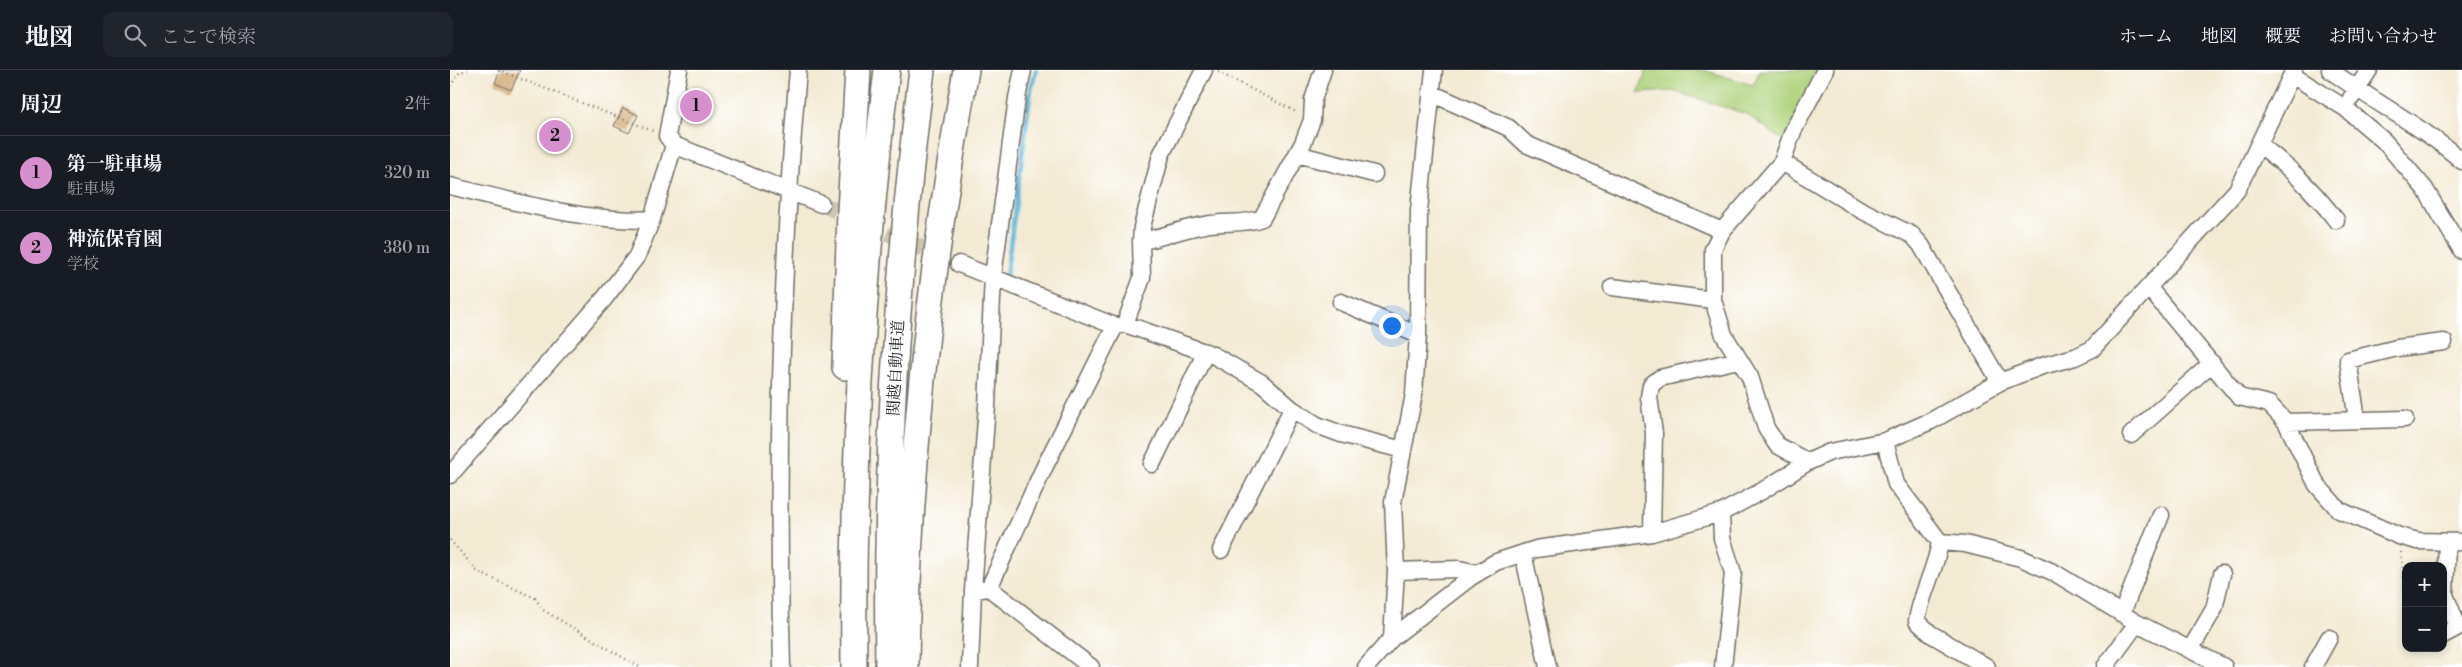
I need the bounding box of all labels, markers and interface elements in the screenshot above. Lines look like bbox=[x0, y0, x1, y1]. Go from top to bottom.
search box bbox=[103, 12, 453, 57]
icon: search bbox=[121, 21, 149, 49]
text: 地図 bbox=[25, 23, 73, 53]
text: ここで検索 bbox=[161, 25, 256, 49]
text: ホーム bbox=[2119, 25, 2173, 48]
text: 地図 bbox=[2201, 25, 2237, 48]
text: 概要 bbox=[2265, 25, 2301, 48]
text: お問い合わせ bbox=[2329, 25, 2437, 48]
pin: 1 bbox=[680, 87, 712, 125]
text: 周辺 bbox=[20, 92, 62, 118]
text: 2件 bbox=[405, 94, 430, 114]
pin: 2 bbox=[539, 117, 571, 155]
text: 第一駐車場 bbox=[67, 152, 162, 176]
text: 1 bbox=[32, 163, 40, 183]
text: 320 m bbox=[384, 163, 430, 183]
text: 駐車場 bbox=[67, 179, 115, 199]
text: 神流保育園 bbox=[67, 227, 162, 251]
text: 2 bbox=[31, 238, 41, 258]
text: 380 m bbox=[383, 238, 430, 258]
text: 学校 bbox=[67, 254, 99, 274]
your location bbox=[1379, 313, 1405, 339]
street label: 関越自動車道 bbox=[884, 320, 908, 416]
map controls bbox=[2402, 562, 2447, 652]
button: + bbox=[2402, 562, 2447, 607]
button: − bbox=[2402, 607, 2447, 652]

